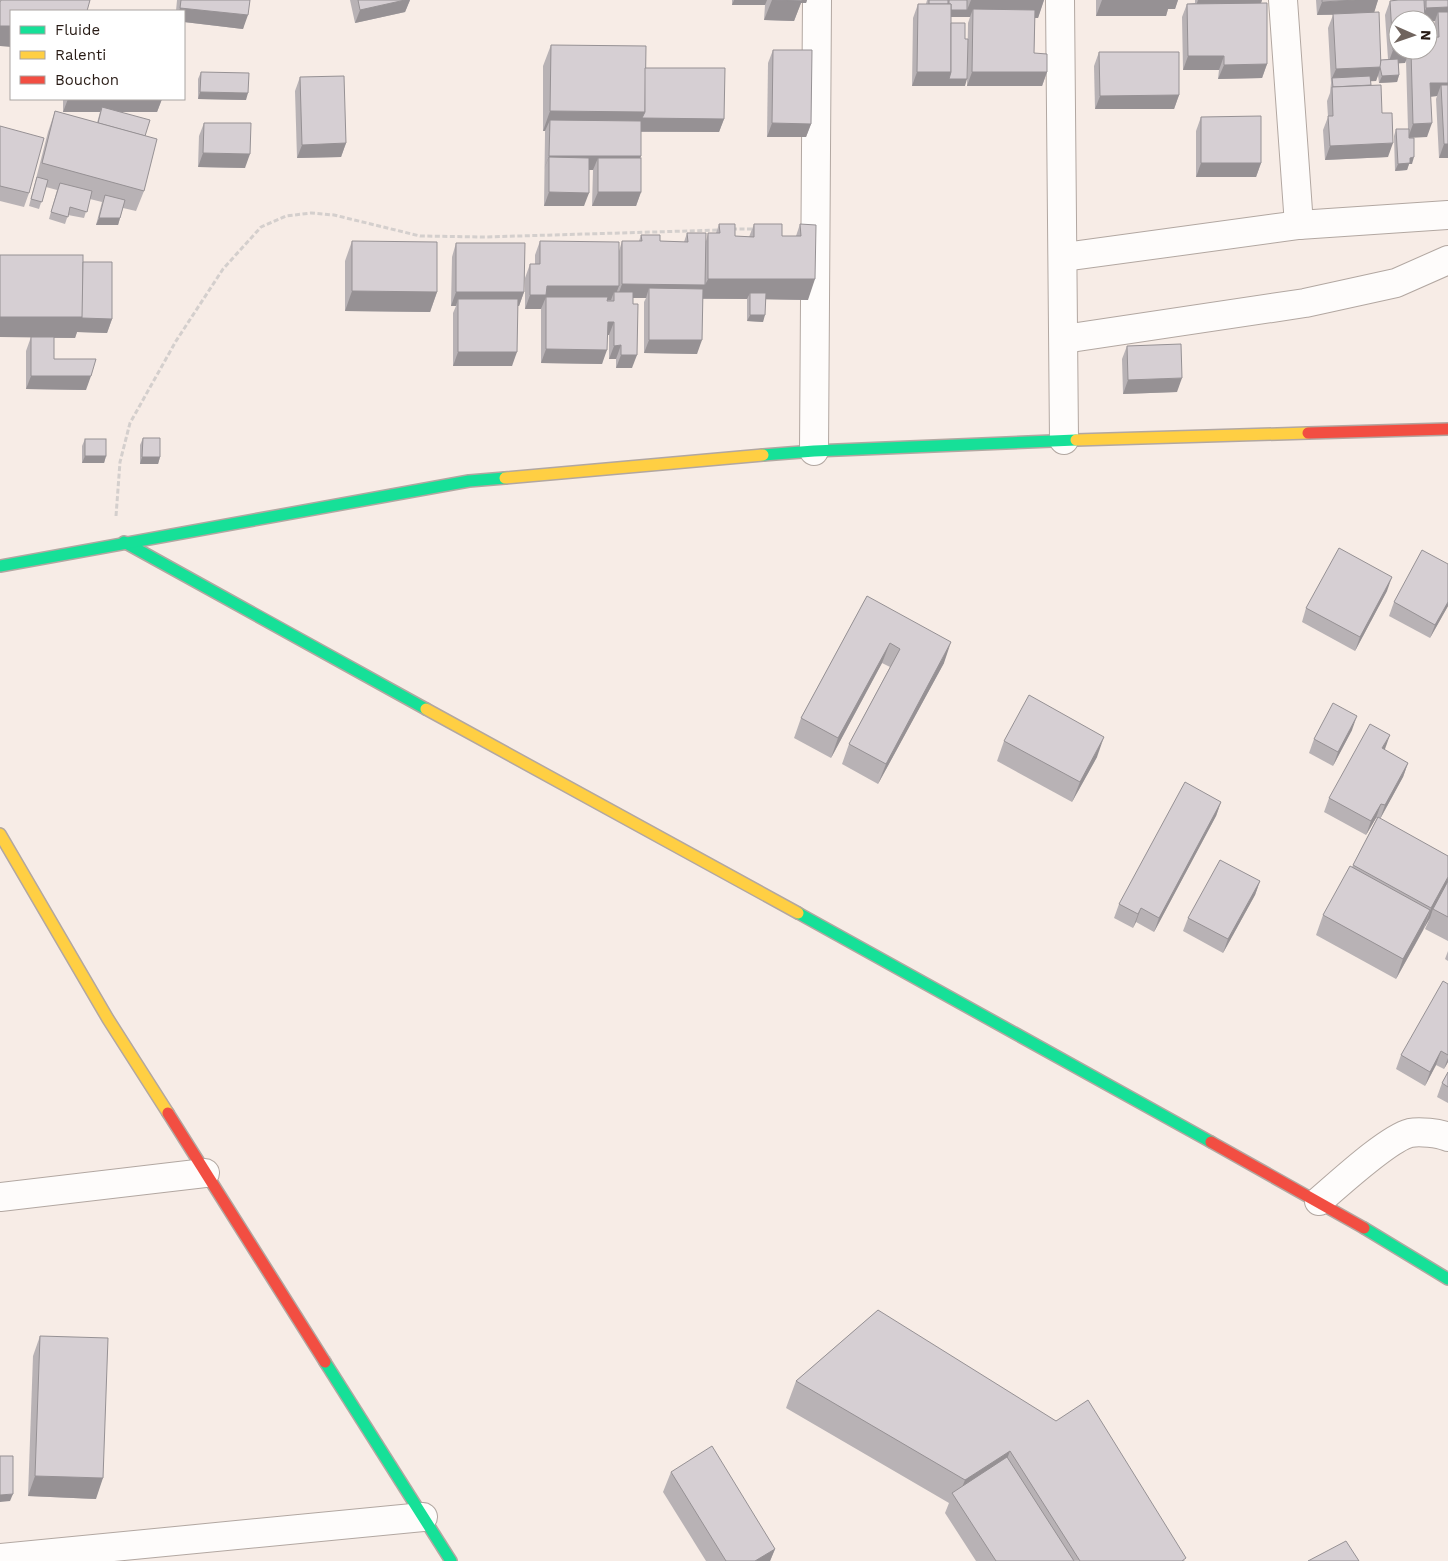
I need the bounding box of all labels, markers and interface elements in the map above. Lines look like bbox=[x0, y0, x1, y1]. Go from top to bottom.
legend bbox=[10, 10, 185, 100]
north arrow bbox=[1388, 10, 1438, 60]
text: Fluide bbox=[55, 21, 100, 39]
text: N bbox=[1418, 30, 1434, 41]
text: Ralenti bbox=[55, 46, 106, 64]
text: Bouchon bbox=[55, 71, 119, 89]

